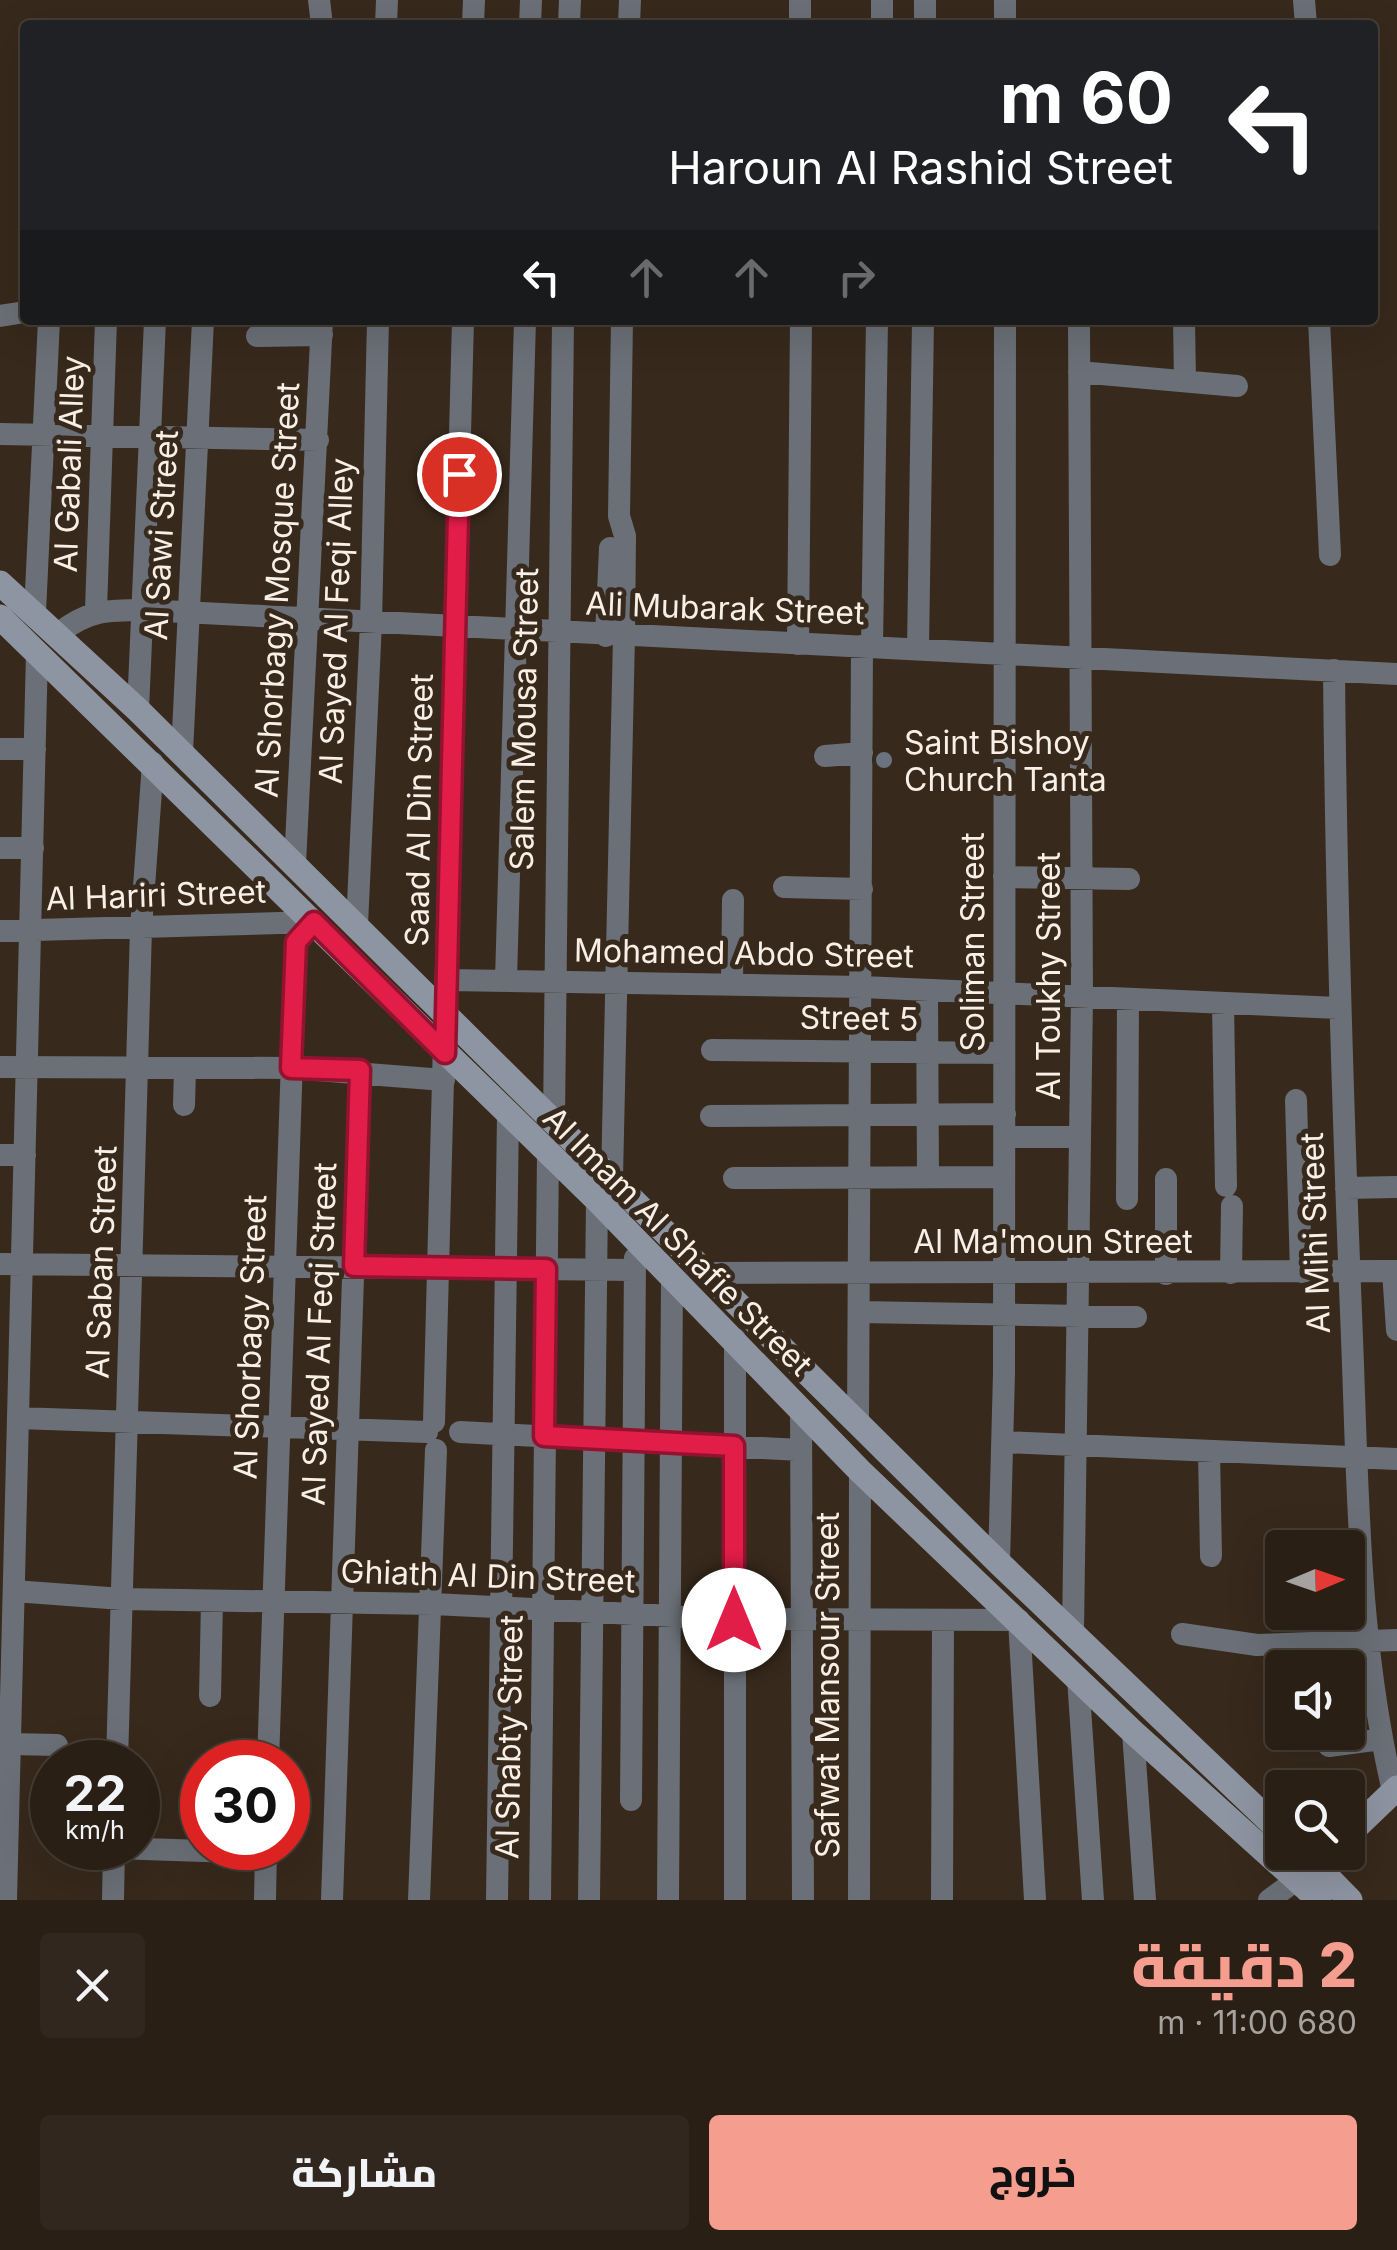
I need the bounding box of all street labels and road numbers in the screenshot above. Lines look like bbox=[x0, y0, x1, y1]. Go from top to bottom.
street label: Al Gabali Alley bbox=[46, 355, 92, 573]
street label: Al Shorbagy Mosque Street bbox=[247, 381, 307, 799]
street label: Al Sawi Street bbox=[136, 429, 186, 641]
street label: Al Sayed Al Feqi Alley bbox=[311, 457, 361, 785]
street label: Salem Mousa Street bbox=[502, 567, 546, 871]
street label: Ali Mubarak Street bbox=[585, 584, 865, 632]
street label: Saad Al Din Street bbox=[397, 673, 441, 947]
street label: Soliman Street bbox=[953, 832, 992, 1052]
street label: Al Toukhy Street bbox=[1029, 852, 1068, 1100]
street label: Al Hariri Street bbox=[45, 872, 267, 918]
street label: Mohamed Abdo Street bbox=[574, 931, 914, 975]
street label: Street 5 bbox=[799, 997, 919, 1039]
street label: Al Imam Al Shafie Street bbox=[535, 1098, 821, 1384]
street label: Al Mihi Street bbox=[1292, 1132, 1338, 1334]
street label: Al Saban Street bbox=[77, 1145, 125, 1379]
street label: Al Sayed Al Feqi Street bbox=[294, 1162, 344, 1506]
street label: Al Shorbagy Street bbox=[226, 1194, 274, 1480]
street label: Al Ma'moun Street bbox=[913, 1222, 1193, 1261]
street label: Safwat Mansour Street bbox=[808, 1512, 847, 1858]
street label: Ghiath Al Din Street bbox=[340, 1551, 636, 1601]
street label: Al Shabty Street bbox=[487, 1615, 531, 1859]

